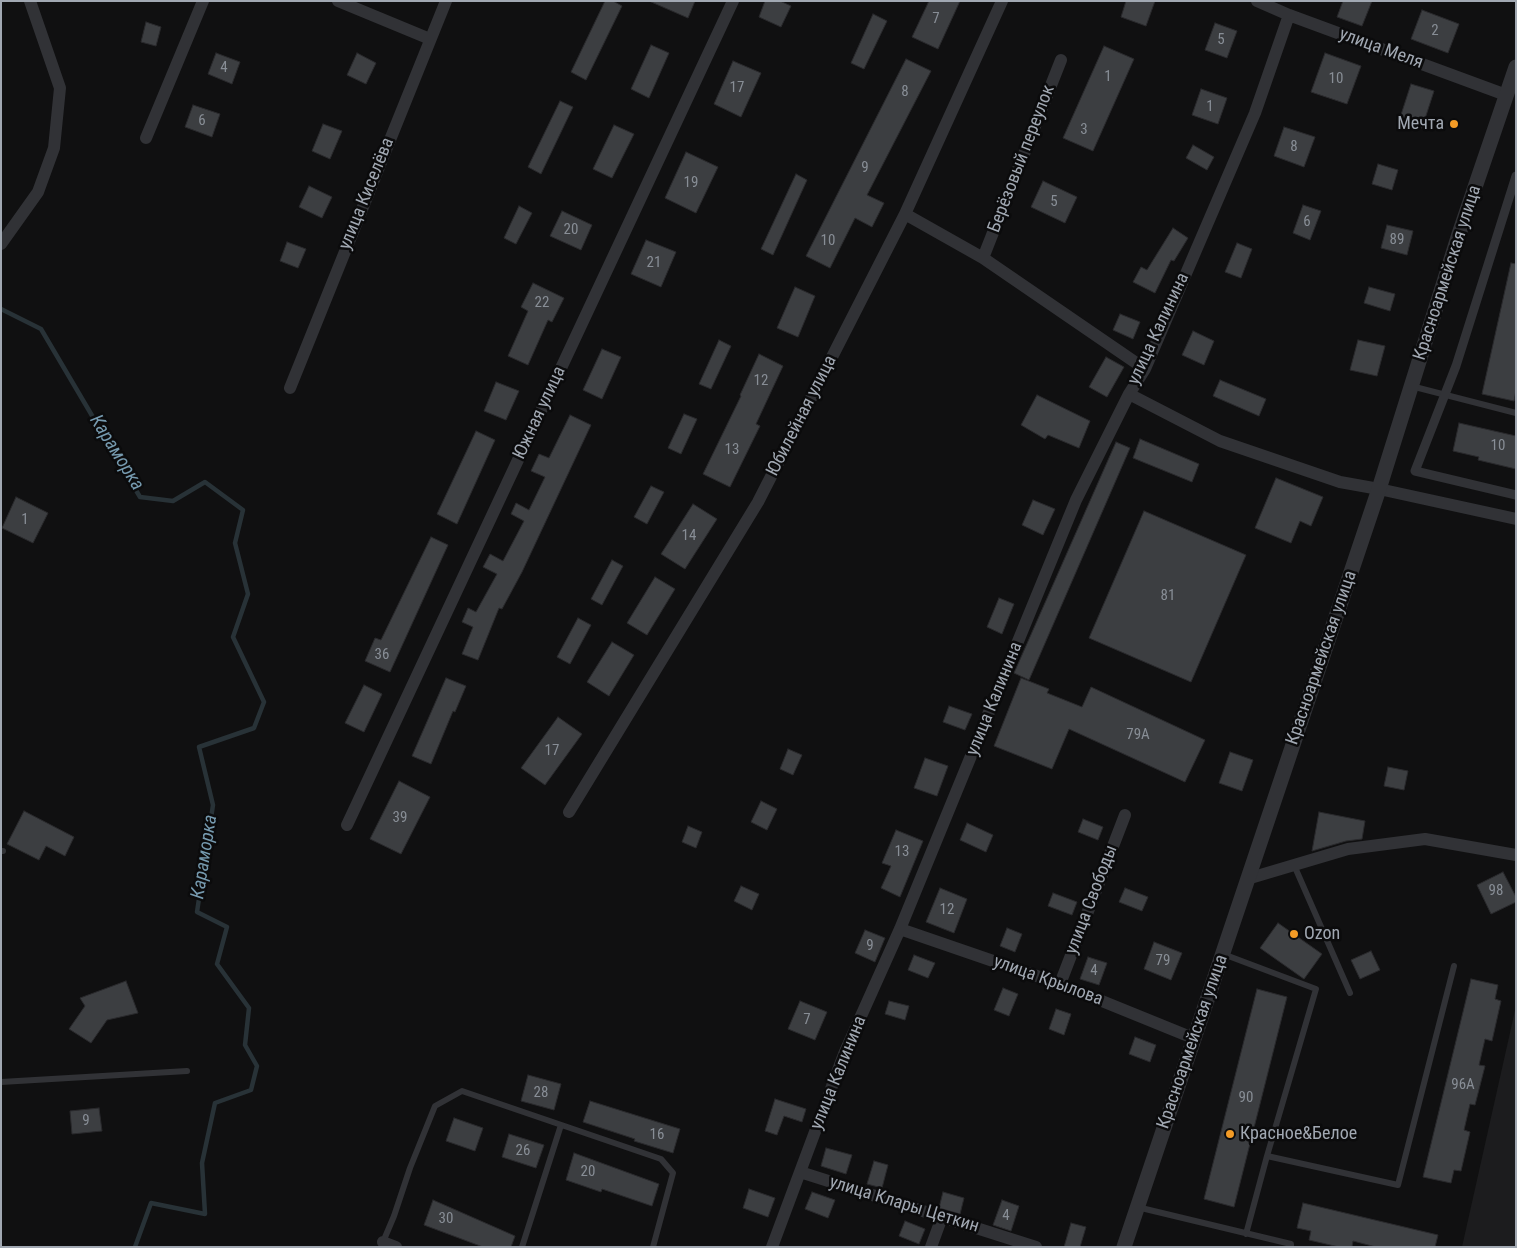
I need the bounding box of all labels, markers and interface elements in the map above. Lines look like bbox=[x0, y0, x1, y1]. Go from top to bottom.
house number: 7 bbox=[932, 10, 940, 28]
house number: 2 bbox=[1431, 22, 1439, 40]
street label: улица Меля bbox=[1336, 24, 1426, 74]
house number: 5 bbox=[1217, 31, 1225, 49]
house number: 4 bbox=[220, 59, 228, 77]
house number: 1 bbox=[1104, 68, 1112, 86]
house number: 10 bbox=[1329, 70, 1343, 88]
house number: 17 bbox=[730, 79, 744, 97]
street label: Берёзовый переулок bbox=[984, 82, 1060, 236]
house number: 8 bbox=[901, 83, 909, 101]
house number: 1 bbox=[1206, 98, 1214, 116]
house number: 6 bbox=[198, 112, 206, 130]
place label: Мечта bbox=[1397, 113, 1444, 135]
marker: Мечта bbox=[1448, 118, 1460, 130]
house number: 3 bbox=[1080, 121, 1088, 139]
street label: улица Киселёва bbox=[335, 135, 399, 253]
house number: 8 bbox=[1290, 138, 1298, 156]
house number: 9 bbox=[861, 159, 869, 177]
house number: 19 bbox=[684, 174, 698, 192]
street label: Красноармейская улица bbox=[1410, 183, 1486, 363]
house number: 5 bbox=[1050, 193, 1058, 211]
house number: 6 bbox=[1303, 213, 1311, 231]
house number: 20 bbox=[564, 221, 578, 239]
house number: 89 bbox=[1390, 231, 1404, 249]
house number: 10 bbox=[821, 232, 835, 250]
house number: 21 bbox=[647, 254, 661, 272]
street label: улица Калинина bbox=[1124, 270, 1194, 388]
house number: 22 bbox=[535, 294, 549, 312]
street label: Юбилейная улица bbox=[762, 352, 842, 480]
street label: Южная улица bbox=[509, 363, 571, 463]
house number: 12 bbox=[754, 372, 768, 390]
water label: Караморка bbox=[84, 411, 148, 495]
house number: 10 bbox=[1491, 437, 1505, 455]
house number: 13 bbox=[725, 441, 739, 459]
house number: 1 bbox=[21, 511, 29, 529]
house number: 14 bbox=[682, 527, 696, 545]
street label: Красноармейская улица bbox=[1282, 568, 1362, 748]
house number: 81 bbox=[1161, 587, 1175, 605]
street label: улица Калинина bbox=[962, 639, 1028, 759]
house number: 36 bbox=[375, 646, 389, 664]
house number: 79А bbox=[1126, 726, 1150, 744]
house number: 17 bbox=[545, 742, 559, 760]
house number: 39 bbox=[393, 809, 407, 827]
water label: Караморка bbox=[187, 813, 223, 901]
street label: улица Свободы bbox=[1061, 842, 1123, 958]
house number: 13 bbox=[895, 843, 909, 861]
house number: 98 bbox=[1489, 882, 1503, 900]
house number: 12 bbox=[940, 901, 954, 919]
place label: Ozon bbox=[1304, 923, 1340, 945]
marker: Ozon bbox=[1288, 928, 1300, 940]
house number: 9 bbox=[866, 937, 874, 955]
street label: улица Крылова bbox=[990, 951, 1106, 1011]
street label: Красноармейская улица bbox=[1153, 952, 1233, 1132]
house number: 79 bbox=[1156, 952, 1170, 970]
house number: 4 bbox=[1090, 962, 1098, 980]
house number: 7 bbox=[803, 1011, 811, 1029]
street label: улица Калинина bbox=[806, 1013, 872, 1133]
house number: 96А bbox=[1451, 1076, 1475, 1094]
house number: 28 bbox=[534, 1084, 548, 1102]
house number: 90 bbox=[1239, 1089, 1253, 1107]
house number: 9 bbox=[82, 1112, 90, 1130]
place label: Красное&Белое bbox=[1240, 1123, 1357, 1145]
house number: 16 bbox=[650, 1126, 664, 1144]
marker: Красное&Белое bbox=[1224, 1128, 1236, 1140]
house number: 26 bbox=[516, 1142, 530, 1160]
house number: 20 bbox=[581, 1163, 595, 1181]
street label: улица Клары Цеткин bbox=[827, 1172, 981, 1238]
house number: 4 bbox=[1002, 1207, 1010, 1225]
house number: 30 bbox=[439, 1210, 453, 1228]

